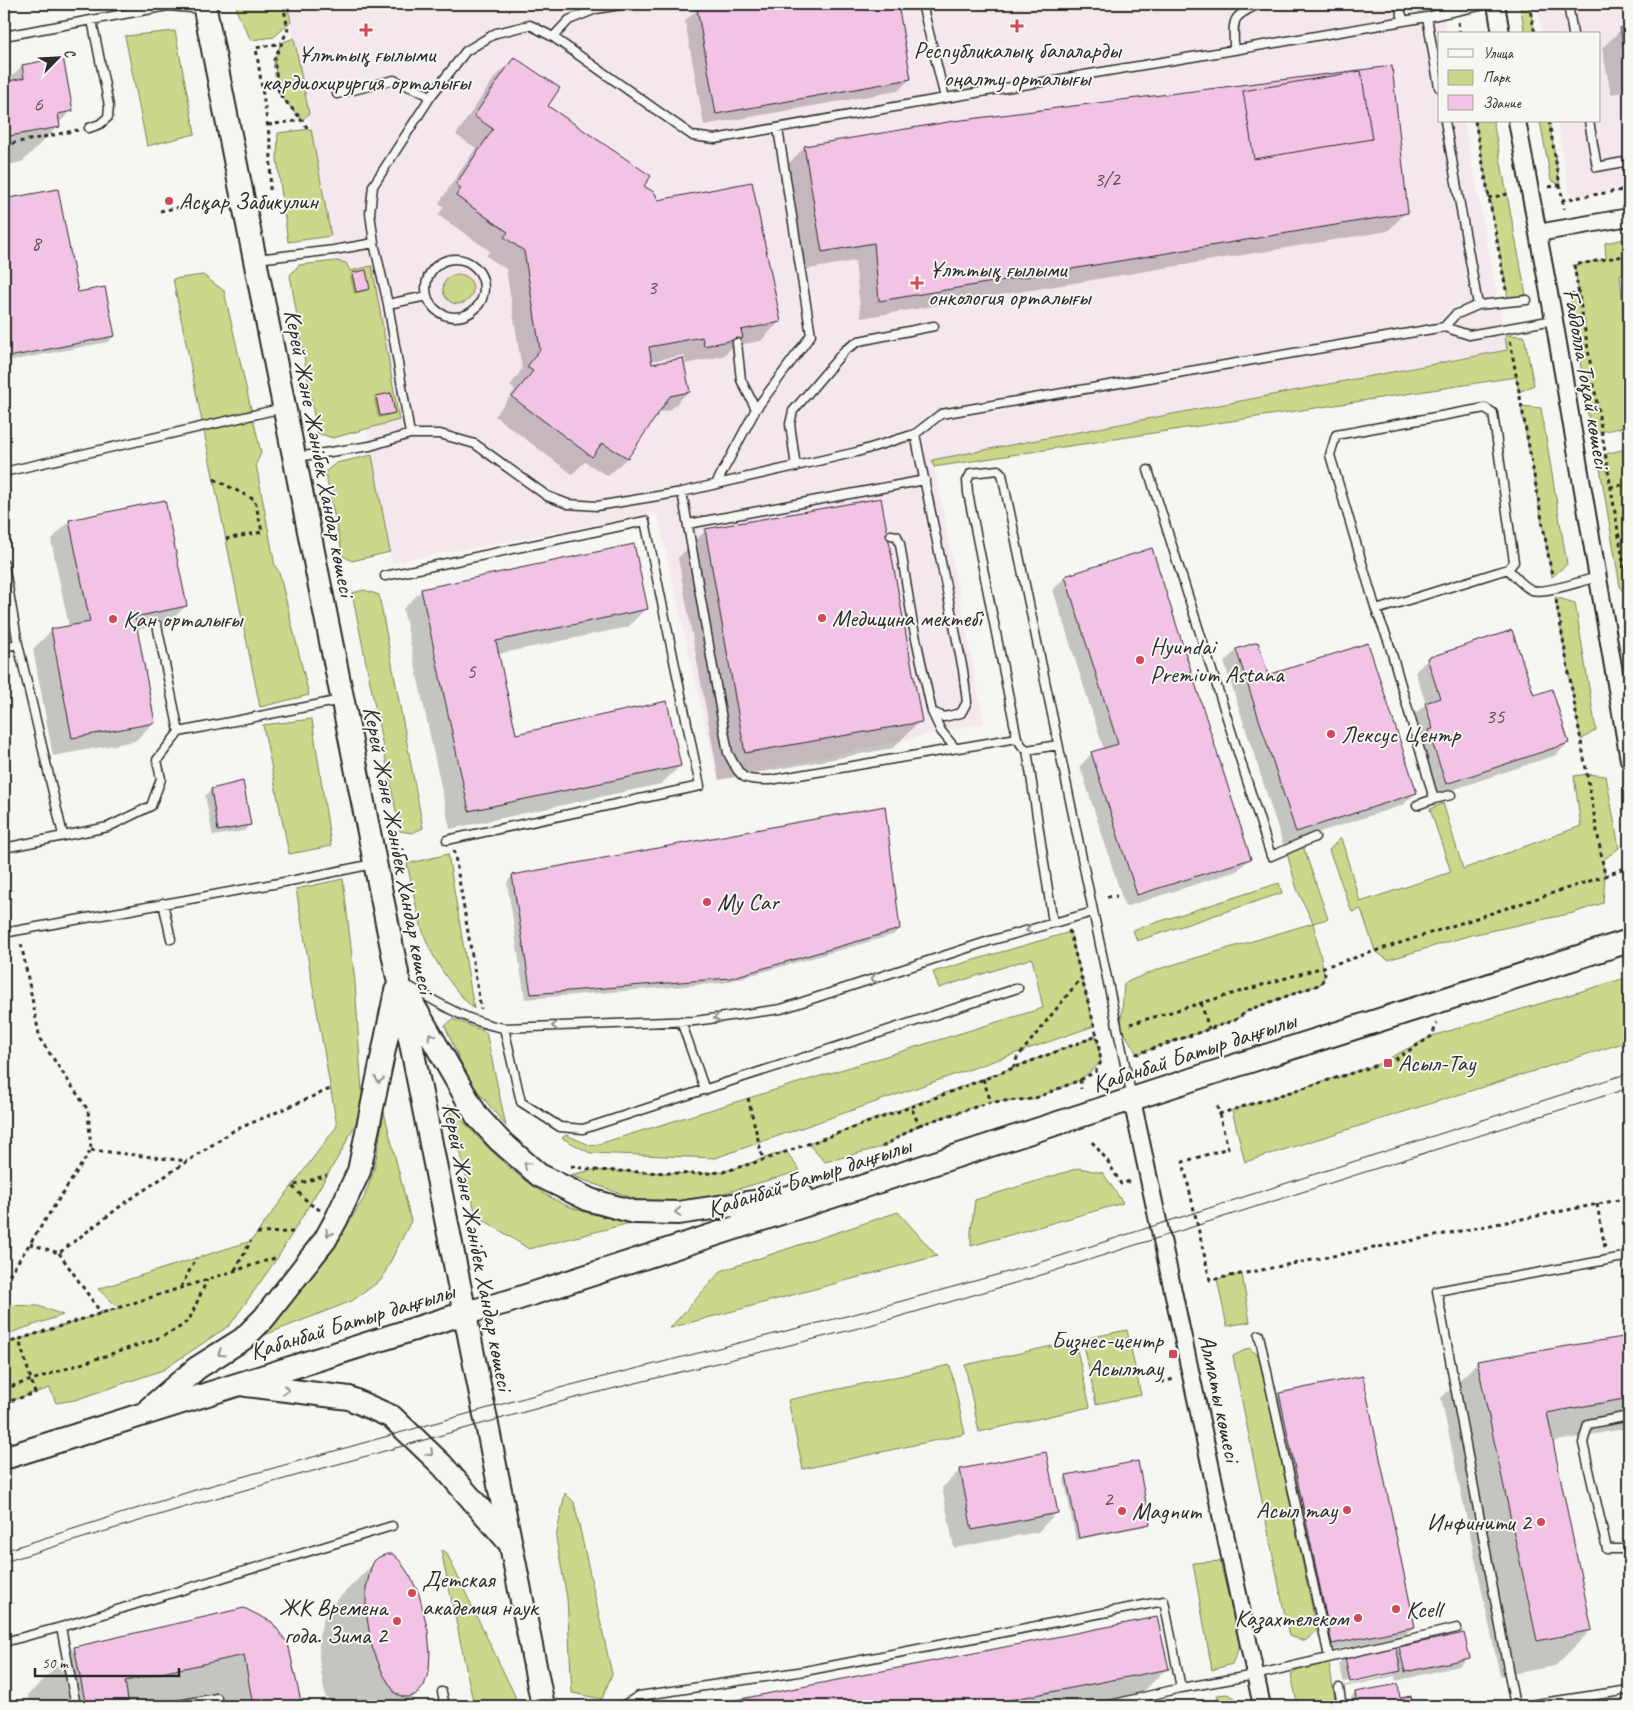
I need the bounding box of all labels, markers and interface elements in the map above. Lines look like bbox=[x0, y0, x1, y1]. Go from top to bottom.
marker: Республикалық балаларды оңалту орталығы bbox=[1010, 19, 1024, 33]
marker: Ұлттық ғылыми кардиохирургия орталығы bbox=[359, 23, 373, 37]
north arrow bbox=[32, 32, 82, 82]
legend bbox=[1438, 32, 1600, 122]
place label: Республикалық балаларды оңалту орталығы bbox=[913, 35, 1123, 93]
place label: Ұлттық ғылыми кардиохирургия орталығы bbox=[262, 39, 473, 97]
text: Улица bbox=[1483, 44, 1514, 63]
text: С bbox=[60, 46, 79, 61]
text: Парк bbox=[1483, 68, 1511, 87]
house number: 6 bbox=[33, 91, 43, 117]
text: Здание bbox=[1483, 94, 1522, 113]
house number: 3/2 bbox=[1094, 166, 1121, 192]
place label: Асқар Забикулин bbox=[179, 186, 319, 216]
marker: Асқар Забикулин bbox=[163, 195, 175, 207]
house number: 8 bbox=[31, 230, 43, 256]
place label: Ұлттық ғылыми онкология орталығы bbox=[928, 254, 1093, 312]
house number: 3 bbox=[647, 274, 658, 300]
marker: Ұлттық ғылыми онкология орталығы bbox=[910, 276, 924, 290]
street label: Ғабдолла Тоқай көшесі bbox=[1556, 286, 1618, 473]
street label: Керей Және Жәнібек Хандар көшесі bbox=[277, 307, 363, 602]
place label: Медицина мектебі bbox=[832, 603, 984, 633]
place label: Қан орталығы bbox=[123, 604, 245, 634]
marker: Медицина мектебі bbox=[816, 612, 828, 624]
marker: Қан орталығы bbox=[107, 613, 119, 625]
place label: Hyundai Premium Astana bbox=[1150, 631, 1285, 689]
marker: Hyundai Premium Astana bbox=[1134, 654, 1146, 666]
house number: 5 bbox=[466, 658, 477, 684]
house number: 35 bbox=[1486, 703, 1506, 729]
street label: Керей Және Жәнібек Хандар көшесі bbox=[356, 704, 442, 999]
place label: Лексус Центр bbox=[1341, 719, 1462, 749]
marker: Лексус Центр bbox=[1325, 728, 1337, 740]
place label: My Car bbox=[717, 887, 781, 917]
marker: My Car bbox=[701, 896, 713, 908]
one-way arrow bbox=[1025, 924, 1034, 934]
one-way arrow bbox=[870, 973, 879, 983]
street label: Қабанбай Батыр даңғылы bbox=[1088, 1004, 1302, 1099]
one-way arrow bbox=[713, 1012, 721, 1023]
one-way arrow bbox=[551, 1021, 559, 1032]
one-way arrow bbox=[427, 1032, 437, 1041]
place label: Асыл-Тау bbox=[1398, 1048, 1477, 1078]
marker: Асыл-Тау bbox=[1382, 1057, 1394, 1069]
one-way arrow bbox=[374, 1075, 384, 1084]
street label: Керей Және Жәнібек Хандар көшесі bbox=[435, 1101, 521, 1396]
street label: Қабанбай Батыр даңғылы bbox=[703, 1129, 917, 1224]
one-way arrow bbox=[524, 1161, 533, 1170]
one-way arrow bbox=[674, 1207, 682, 1218]
one-way arrow bbox=[325, 1228, 335, 1237]
street label: Қабанбай Батыр даңғылы bbox=[246, 1275, 460, 1366]
place label: Бизнес-центр Асылтау bbox=[1051, 1325, 1165, 1383]
street label: Алматы көшесі bbox=[1192, 1332, 1249, 1467]
one-way arrow bbox=[218, 1347, 227, 1356]
marker: Бизнес-центр Асылтау bbox=[1167, 1348, 1179, 1360]
one-way arrow bbox=[283, 1384, 291, 1395]
one-way arrow bbox=[424, 1447, 433, 1456]
house number: 2 bbox=[1103, 1486, 1114, 1512]
place label: Асыл тау bbox=[1256, 1495, 1339, 1525]
place label: Magnum bbox=[1132, 1496, 1202, 1526]
marker: Асыл тау bbox=[1341, 1504, 1353, 1516]
marker: Magnum bbox=[1116, 1505, 1128, 1517]
place label: Инфинити 2 bbox=[1427, 1507, 1533, 1537]
marker: Инфинити 2 bbox=[1535, 1516, 1547, 1528]
place label: Детская академия наук bbox=[422, 1564, 540, 1622]
marker: Детская академия наук bbox=[406, 1587, 418, 1599]
place label: ЖК Времена года. Зима 2 bbox=[279, 1592, 389, 1650]
place label: Kcell bbox=[1406, 1594, 1445, 1624]
place label: Казахтелеком bbox=[1235, 1603, 1349, 1634]
marker: Kcell bbox=[1390, 1603, 1402, 1615]
marker: Казахтелеком bbox=[1352, 1612, 1364, 1624]
marker: ЖК Времена года. Зима 2 bbox=[391, 1615, 403, 1627]
scale bar bbox=[35, 1645, 179, 1677]
text: 50 m bbox=[42, 1654, 69, 1673]

